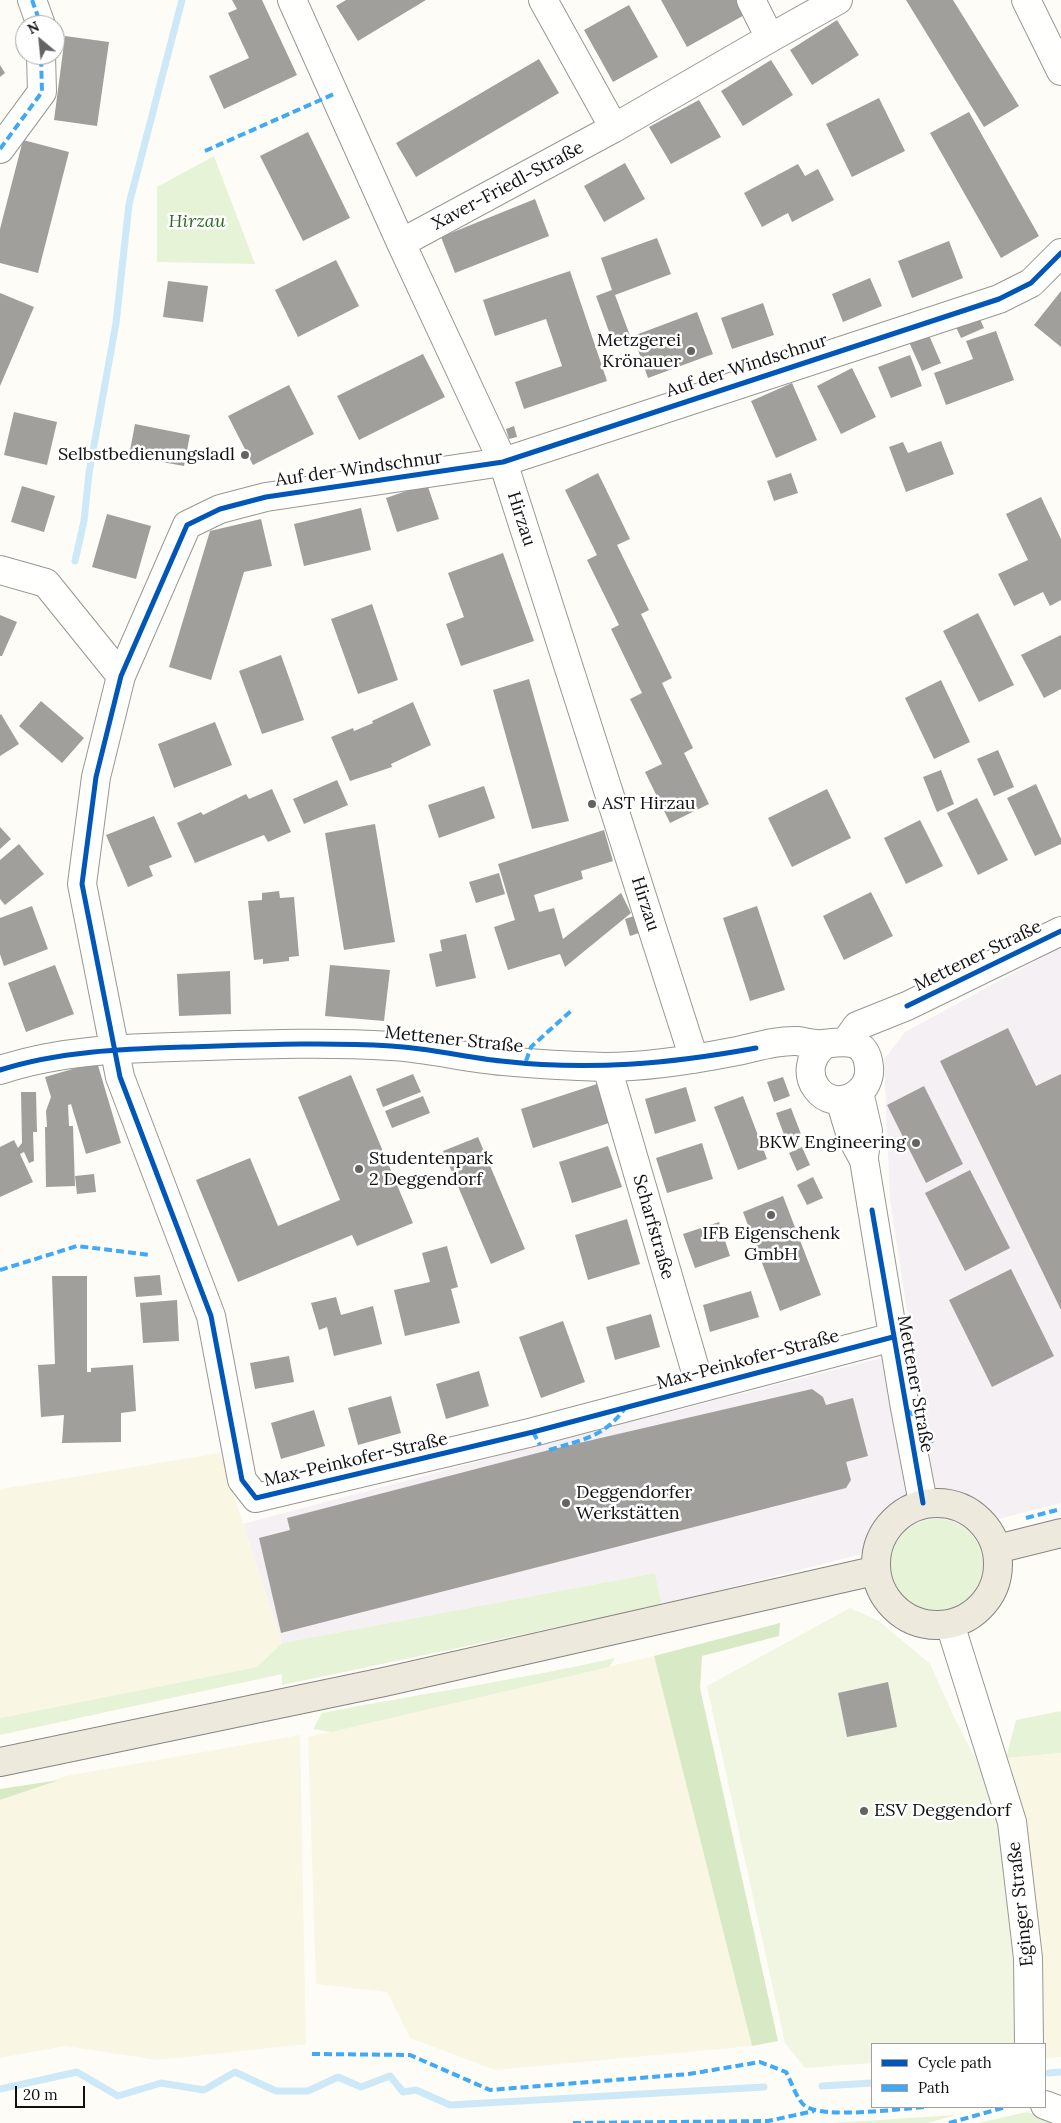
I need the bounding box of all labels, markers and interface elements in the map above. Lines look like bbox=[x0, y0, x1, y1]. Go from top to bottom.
north arrow bbox=[15, 15, 65, 65]
text: N bbox=[24, 17, 42, 38]
street label: Xaver-Friedl-Straße bbox=[429, 137, 587, 235]
park label: Hirzau bbox=[169, 211, 225, 233]
place label: Metzgerei Krönauer bbox=[597, 330, 681, 372]
street label: Auf der Windschnur bbox=[664, 330, 830, 402]
marker: Metzgerei Krönauer bbox=[685, 345, 697, 357]
place label: Selbstbedienungsladl bbox=[58, 444, 235, 466]
street label: Auf der Windschnur bbox=[274, 447, 444, 491]
marker: Selbstbedienungsladl bbox=[239, 449, 251, 461]
street label: Hirzau bbox=[502, 489, 540, 549]
place label: AST Hirzau bbox=[602, 793, 696, 815]
marker: AST Hirzau bbox=[586, 798, 598, 810]
street label: Hirzau bbox=[626, 874, 664, 934]
street label: Mettener Straße bbox=[911, 916, 1045, 996]
street label: Mettener Straße bbox=[384, 1022, 524, 1058]
place label: BKW Engineering bbox=[758, 1132, 906, 1154]
marker: BKW Engineering bbox=[910, 1137, 922, 1149]
place label: Studentenpark 2 Deggendorf bbox=[369, 1148, 493, 1190]
marker: Studentenpark 2 Deggendorf bbox=[353, 1163, 365, 1175]
street label: Scharfstraße bbox=[628, 1172, 678, 1282]
marker: IFB Eigenschenk GmbH bbox=[765, 1209, 777, 1221]
place label: IFB Eigenschenk GmbH bbox=[702, 1223, 840, 1266]
street label: Mettener Straße bbox=[892, 1314, 938, 1454]
street label: Max-Peinkofer-Straße bbox=[654, 1325, 842, 1395]
street label: Max-Peinkofer-Straße bbox=[262, 1428, 450, 1492]
place label: Deggendorfer Werkstätten bbox=[576, 1482, 692, 1525]
marker: Deggendorfer Werkstätten bbox=[560, 1497, 572, 1509]
place label: ESV Deggendorf bbox=[874, 1800, 1011, 1822]
marker: ESV Deggendorf bbox=[858, 1805, 870, 1817]
street label: Eginger Straße bbox=[1004, 1840, 1038, 1968]
legend bbox=[871, 2043, 1046, 2108]
text: Cycle path bbox=[918, 2053, 992, 2072]
scale bar bbox=[18, 2076, 88, 2108]
text: Path bbox=[918, 2078, 949, 2097]
text: 20 m bbox=[23, 2085, 58, 2104]

